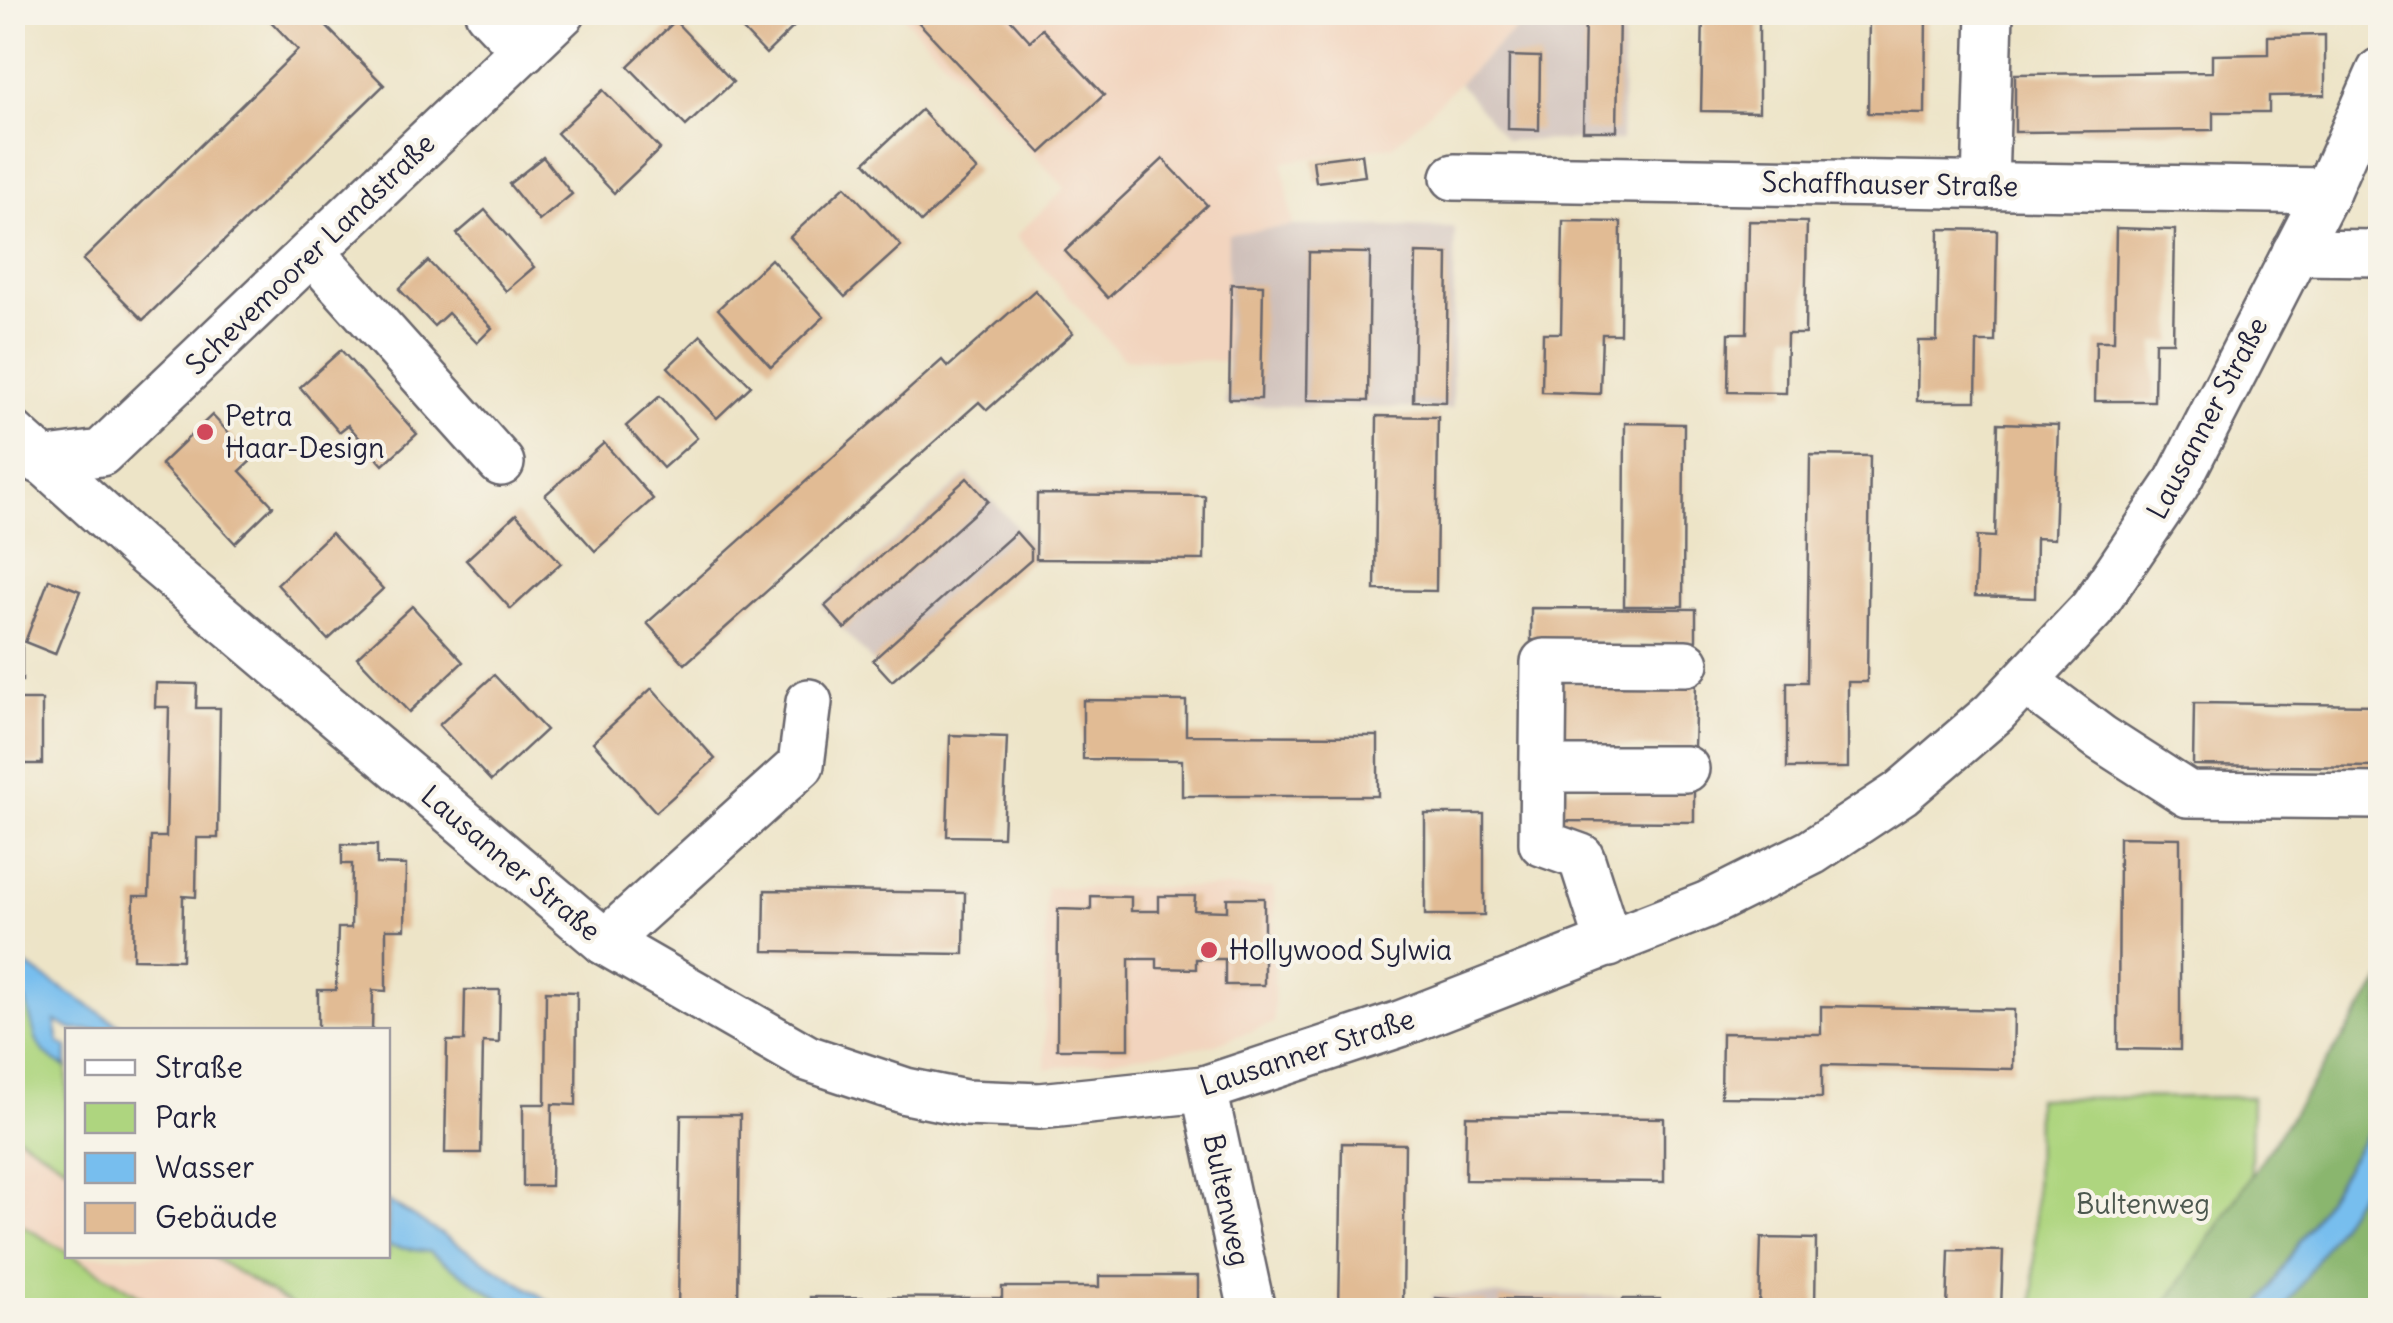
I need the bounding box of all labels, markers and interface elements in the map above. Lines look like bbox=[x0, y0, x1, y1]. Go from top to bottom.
street label: Schevemoorer Landstraße bbox=[178, 125, 442, 383]
street label: Schaffhauser Straße bbox=[1761, 164, 2019, 204]
street label: Lausanner Straße bbox=[2139, 311, 2275, 525]
place label: Petra Haar-Design bbox=[225, 398, 384, 466]
marker: Petra Haar-Design bbox=[194, 421, 216, 443]
street label: Lausanner Straße bbox=[414, 777, 608, 949]
place label: Hollywood Sylwia bbox=[1229, 932, 1452, 968]
marker: Hollywood Sylwia bbox=[1198, 939, 1220, 961]
street label: Lausanner Straße bbox=[1195, 1000, 1419, 1104]
legend bbox=[65, 1028, 390, 1258]
text: Straße bbox=[155, 1048, 243, 1086]
text: Park bbox=[155, 1098, 217, 1136]
street label: Bultenweg bbox=[1195, 1131, 1259, 1269]
text: Wasser bbox=[155, 1148, 254, 1186]
park label: Bultenweg bbox=[2076, 1186, 2210, 1222]
text: Gebäude bbox=[155, 1198, 277, 1236]

